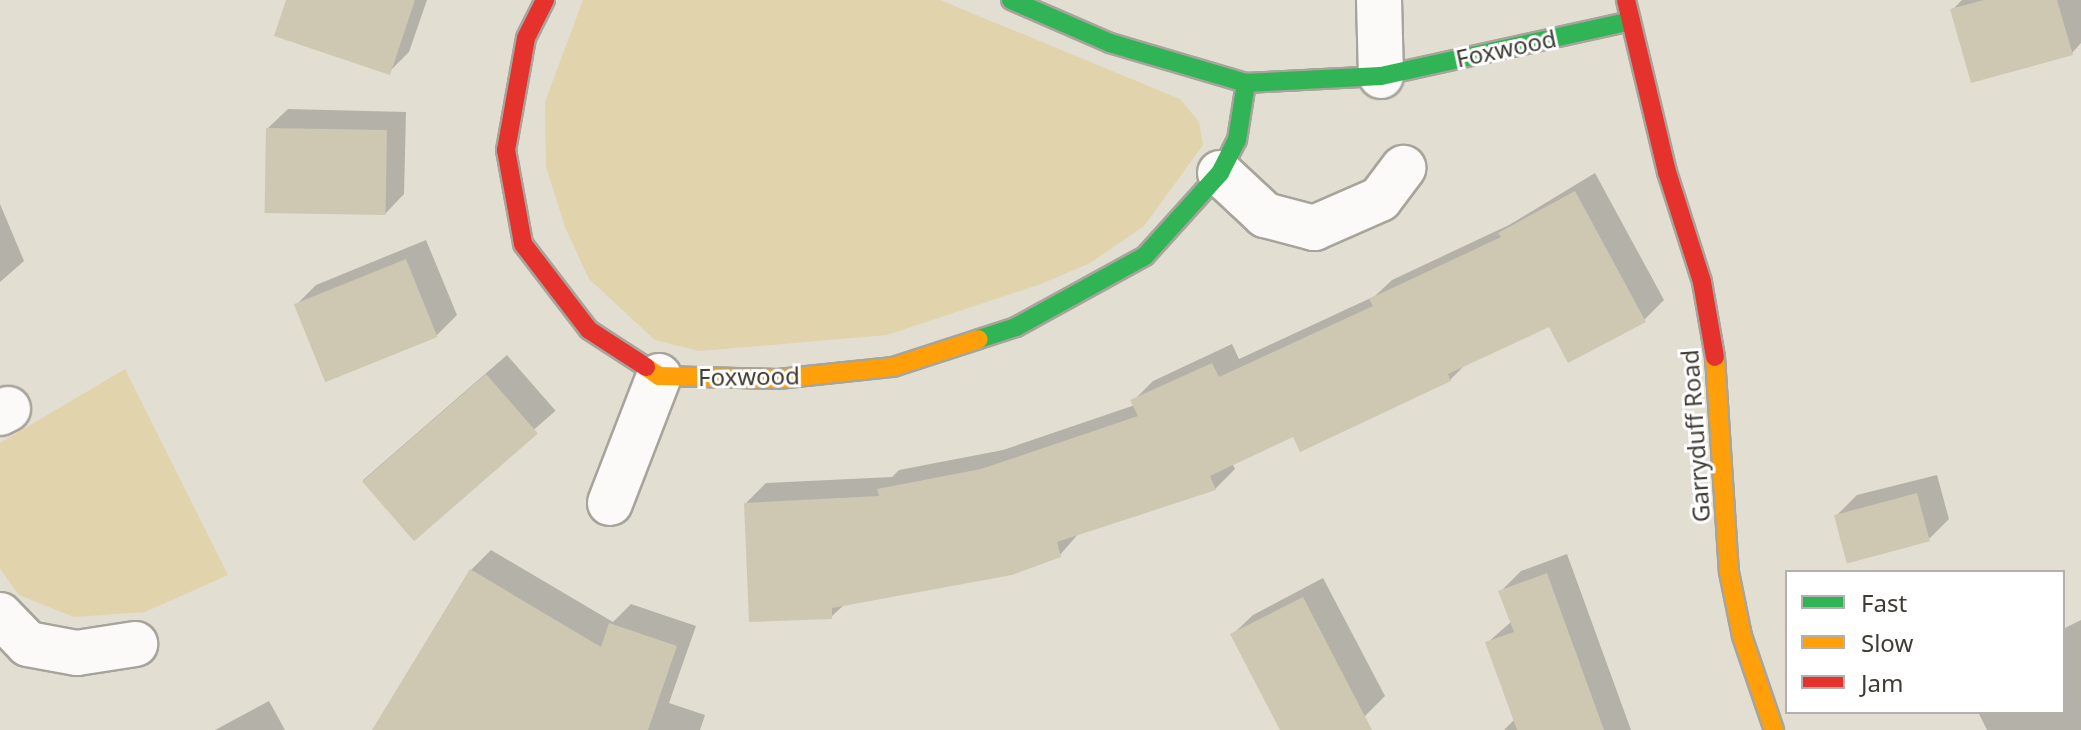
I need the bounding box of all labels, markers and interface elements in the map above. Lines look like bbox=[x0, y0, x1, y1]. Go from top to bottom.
street label: Foxwood bbox=[1453, 23, 1559, 73]
street label: Garryduff Road bbox=[1675, 349, 1715, 523]
street label: Foxwood bbox=[698, 361, 800, 391]
legend bbox=[1785, 570, 2065, 714]
text: Fast bbox=[1861, 586, 1907, 619]
text: Slow bbox=[1861, 626, 1913, 659]
text: Jam bbox=[1861, 666, 1903, 699]

